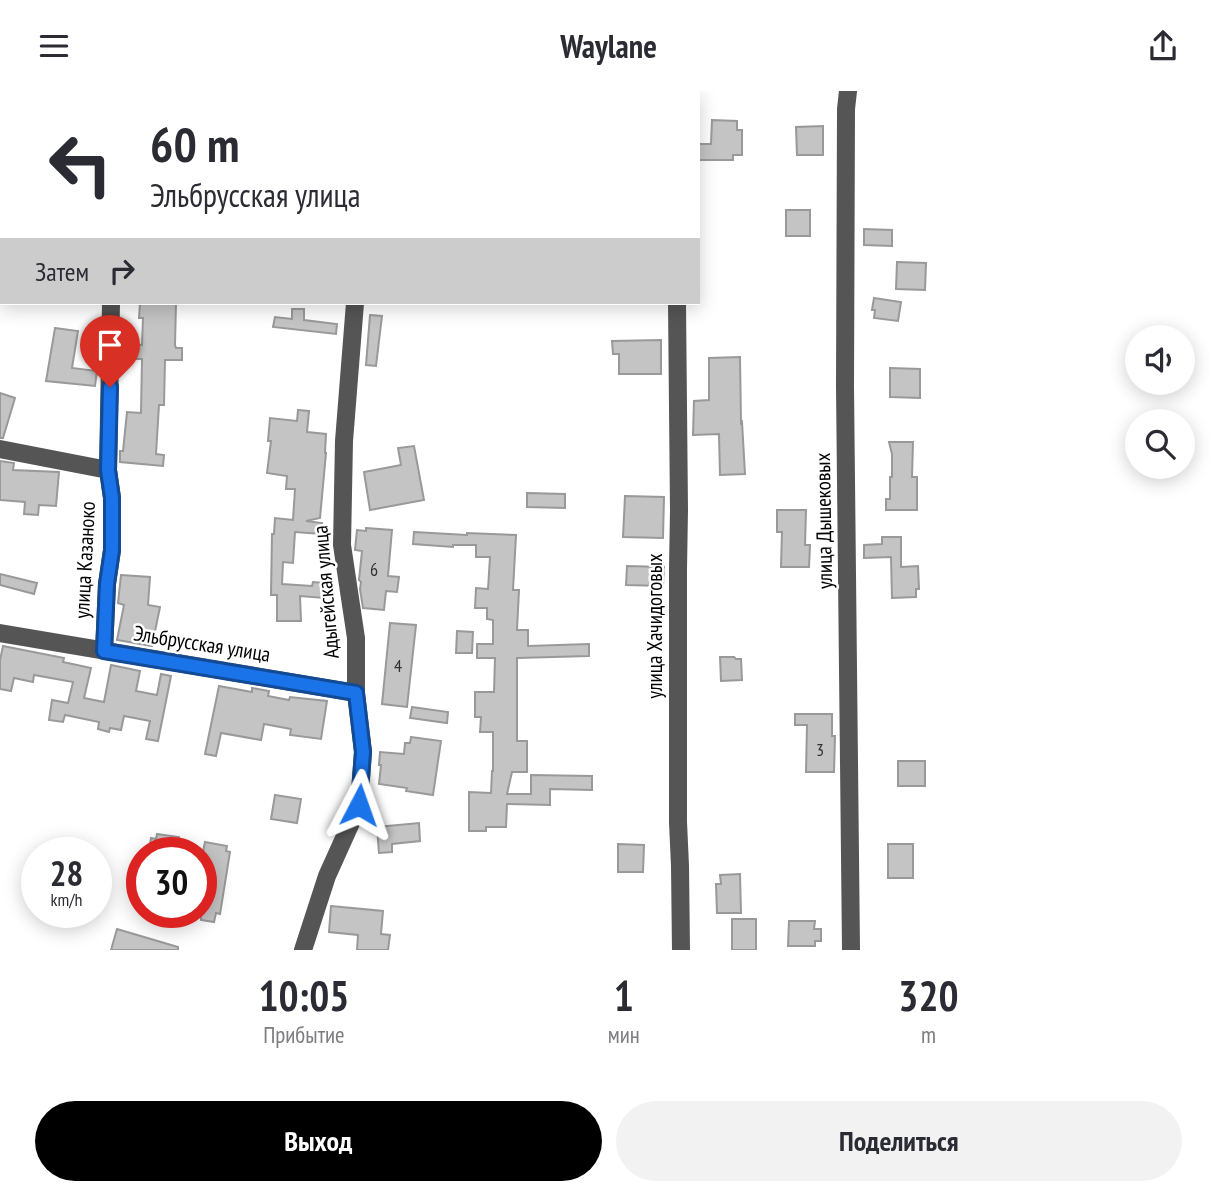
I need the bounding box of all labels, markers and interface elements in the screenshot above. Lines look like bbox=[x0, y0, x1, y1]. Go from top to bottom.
text: Waylane bbox=[560, 25, 657, 67]
icon: menu bbox=[35, 27, 73, 65]
icon: share bbox=[1144, 27, 1182, 65]
text: 60 m bbox=[150, 112, 239, 176]
icon: left bbox=[35, 119, 126, 210]
text: Эльбрусская улица bbox=[150, 174, 361, 216]
icon: right bbox=[103, 252, 141, 290]
text: Затем bbox=[35, 255, 89, 288]
pin bbox=[80, 315, 140, 387]
map controls bbox=[1125, 325, 1195, 479]
button: sound bbox=[1125, 325, 1195, 395]
icon: arrive bbox=[91, 326, 129, 364]
button: search bbox=[1125, 409, 1195, 479]
street label: улица Дышековых bbox=[809, 452, 838, 589]
street label: улица Казаноко bbox=[68, 501, 101, 619]
street label: Адыгейская улица bbox=[306, 524, 345, 660]
street label: улица Хачидоговых bbox=[641, 553, 668, 699]
house number: 6 bbox=[370, 558, 378, 581]
street label: Эльбрусская улица bbox=[132, 619, 272, 668]
house number: 4 bbox=[394, 654, 402, 677]
house number: 3 bbox=[816, 738, 824, 761]
position arrow bbox=[322, 768, 396, 842]
speed limit sign: 30 bbox=[126, 837, 217, 928]
text: 28 bbox=[50, 850, 83, 896]
text: km/h bbox=[51, 888, 82, 911]
text: 10:05 bbox=[258, 968, 349, 1023]
text: 1 bbox=[614, 968, 634, 1023]
text: 320 bbox=[898, 968, 959, 1023]
text: Прибытие bbox=[263, 1020, 345, 1049]
text: мин bbox=[608, 1020, 640, 1049]
text: m bbox=[921, 1020, 936, 1049]
button: Выход bbox=[35, 1101, 602, 1181]
button: Поделиться bbox=[616, 1101, 1182, 1181]

